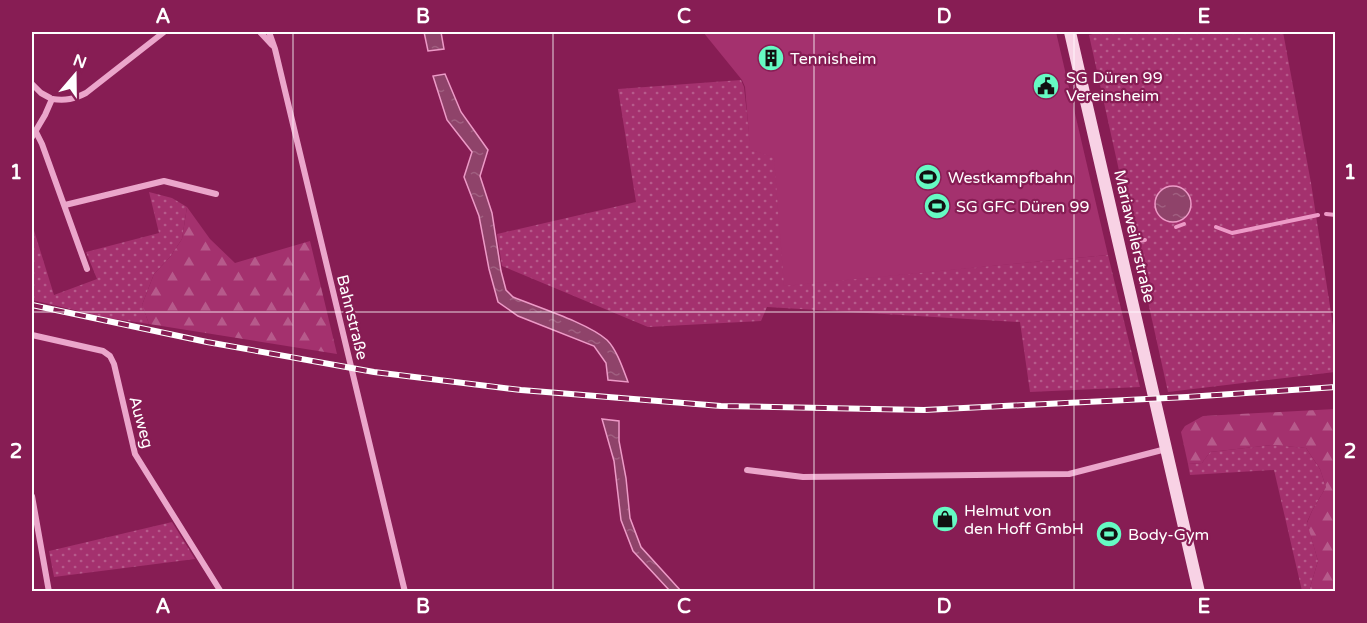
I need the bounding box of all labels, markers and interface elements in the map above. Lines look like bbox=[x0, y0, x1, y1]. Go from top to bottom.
text: A bbox=[156, 5, 171, 29]
text: B bbox=[416, 5, 430, 29]
text: C bbox=[677, 5, 691, 29]
text: D bbox=[936, 5, 952, 29]
text: E bbox=[1198, 5, 1211, 29]
building icon: Tennisheim bbox=[756, 43, 786, 73]
north arrow bbox=[45, 45, 105, 105]
place label: Tennisheim bbox=[790, 49, 876, 69]
text: N bbox=[70, 50, 89, 73]
place label: SG Düren 99 Vereinsheim bbox=[1066, 68, 1163, 106]
public building icon: SG Düren 99 Vereinsheim bbox=[1031, 71, 1061, 101]
text: 1 bbox=[10, 161, 22, 185]
text: 1 bbox=[1344, 161, 1356, 185]
sports icon: Westkampfbahn bbox=[913, 162, 943, 192]
place label: Westkampfbahn bbox=[948, 168, 1073, 188]
street label: Mariaweilerstraße bbox=[1109, 168, 1159, 305]
sports icon: SG GFC Düren 99 bbox=[922, 191, 952, 221]
place label: SG GFC Düren 99 bbox=[956, 197, 1090, 217]
street label: Bahnstraße bbox=[332, 273, 372, 362]
street label: Auweg bbox=[124, 394, 158, 451]
text: 2 bbox=[10, 440, 22, 464]
text: 2 bbox=[1344, 440, 1356, 464]
place label: Helmut von den Hoff GmbH bbox=[964, 501, 1084, 539]
shop icon: Helmut von den Hoff GmbH bbox=[930, 504, 960, 534]
sports icon: Body-Gym bbox=[1094, 519, 1124, 549]
place label: Body-Gym bbox=[1128, 525, 1209, 545]
text: A bbox=[156, 595, 171, 619]
text: B bbox=[416, 595, 430, 619]
text: C bbox=[677, 595, 691, 619]
text: D bbox=[936, 595, 952, 619]
text: E bbox=[1198, 595, 1211, 619]

